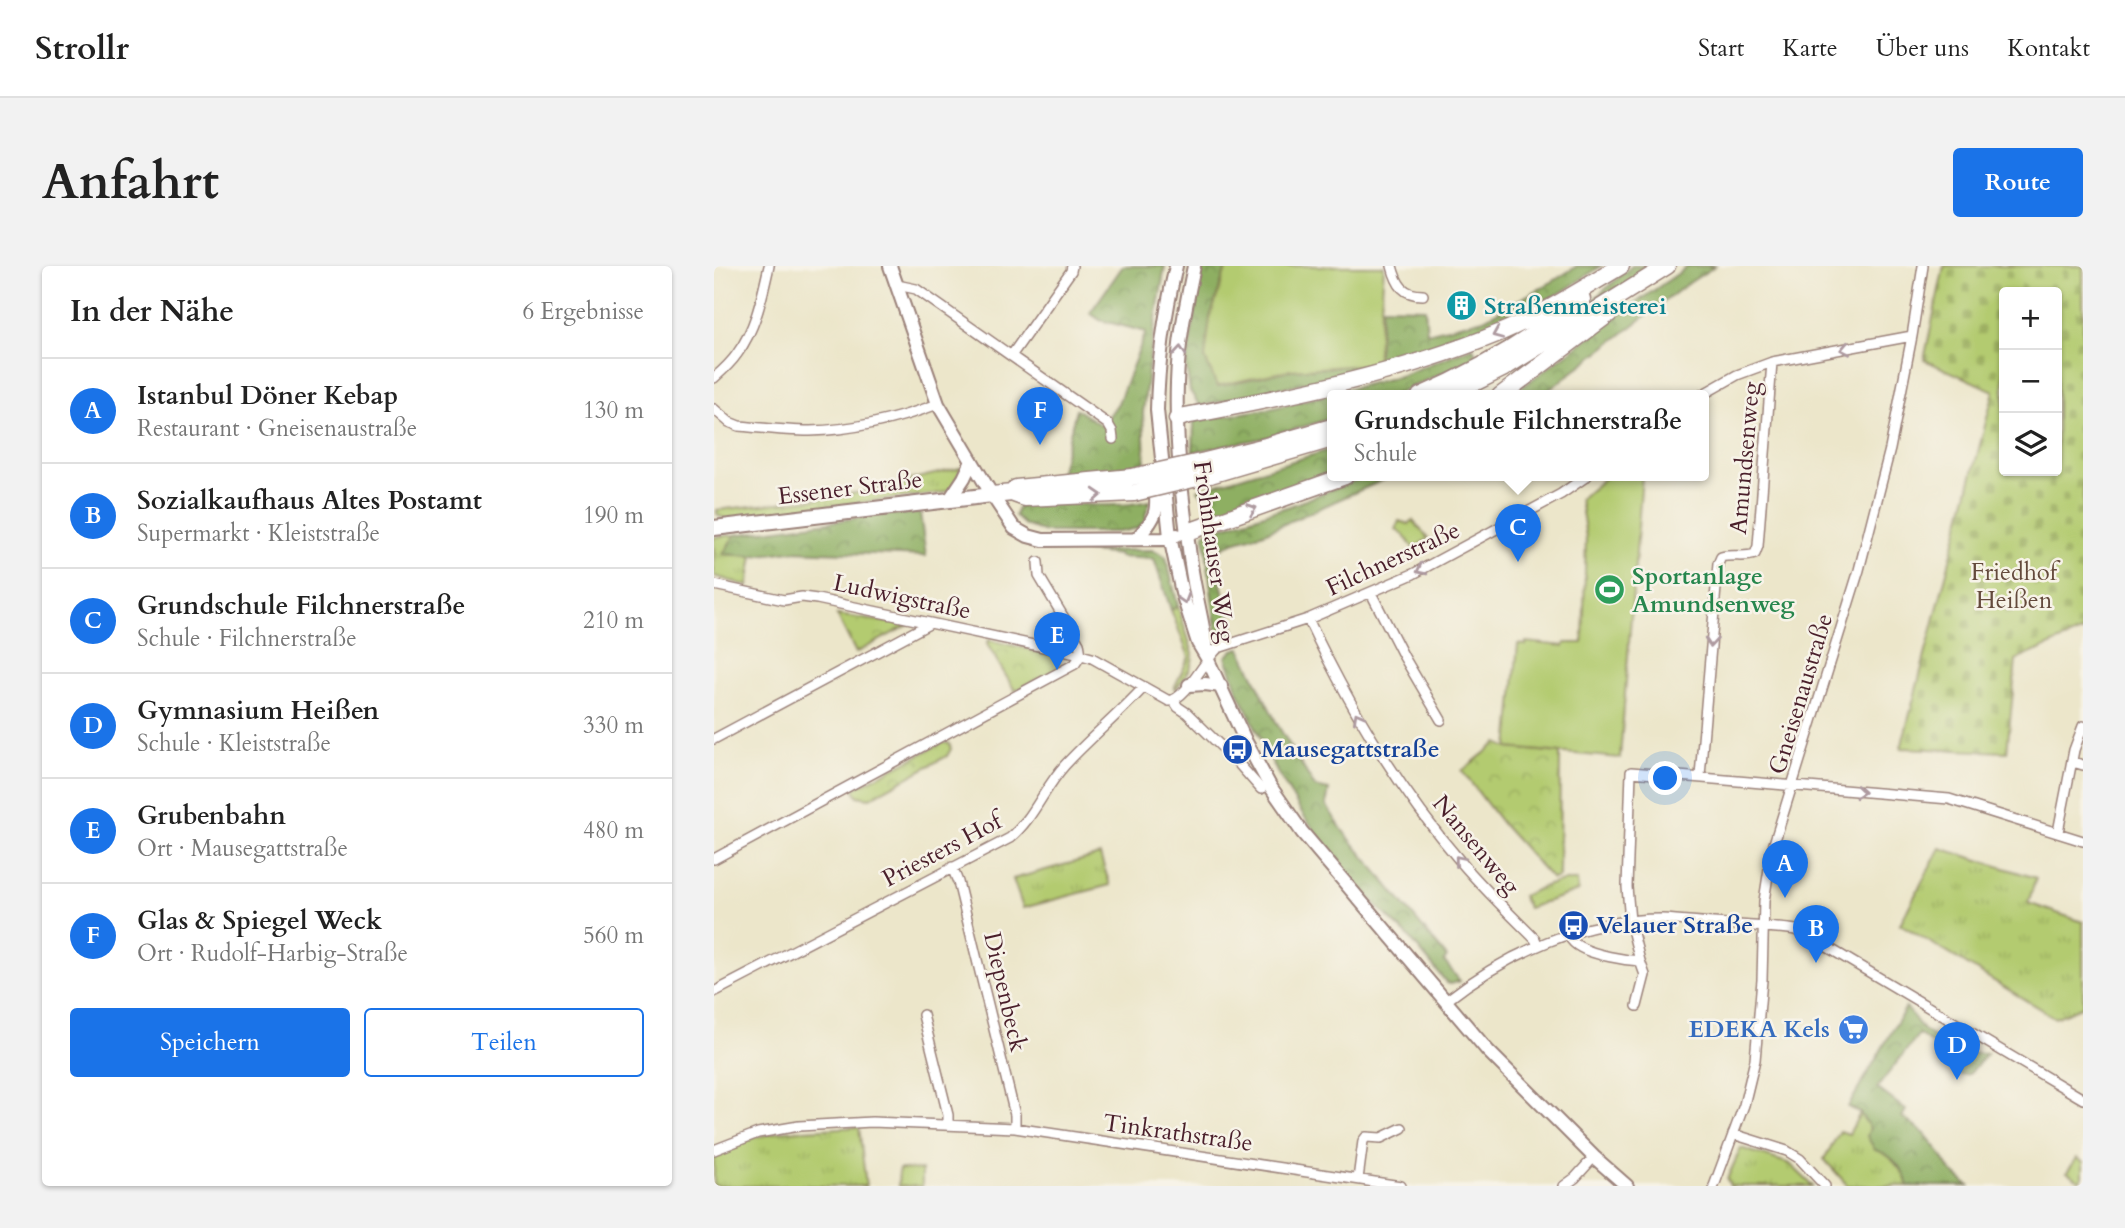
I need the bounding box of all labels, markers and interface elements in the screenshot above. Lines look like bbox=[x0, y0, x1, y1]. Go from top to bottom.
text: Strollr bbox=[35, 26, 129, 71]
text: Start bbox=[1698, 32, 1744, 65]
text: Karte bbox=[1782, 32, 1838, 65]
text: Über uns bbox=[1876, 32, 1969, 65]
text: Kontakt bbox=[2007, 32, 2090, 65]
button: Route bbox=[1953, 148, 2083, 217]
text: Anfahrt bbox=[42, 149, 219, 216]
map controls bbox=[1999, 287, 2062, 476]
button: + bbox=[1999, 287, 2062, 350]
building icon: Straßenmeisterei bbox=[1444, 289, 1478, 323]
place label: Straßenmeisterei bbox=[1484, 290, 1667, 323]
text: In der Nähe bbox=[70, 291, 234, 332]
text: 6 Ergebnisse bbox=[522, 296, 644, 327]
one-way arrow bbox=[1492, 325, 1504, 339]
one-way arrow bbox=[1839, 340, 1851, 355]
one-way arrow bbox=[1172, 346, 1187, 357]
button: − bbox=[1999, 350, 2062, 413]
text: Istanbul Döner Kebap bbox=[137, 378, 398, 413]
street label: Amundsenweg bbox=[1722, 380, 1768, 536]
pin: F bbox=[1017, 387, 1063, 445]
popup bbox=[1327, 390, 1709, 481]
text: A bbox=[84, 395, 102, 426]
text: 130 m bbox=[583, 395, 644, 426]
text: Grundschule Filchnerstraße bbox=[1354, 403, 1682, 438]
text: Restaurant · Gneisenaustraße bbox=[137, 413, 417, 444]
button: layers bbox=[1999, 413, 2062, 476]
text: Schule bbox=[1354, 438, 1417, 469]
street label: Frohnhauser Weg bbox=[1185, 459, 1243, 646]
street label: Essener Straße bbox=[776, 463, 924, 513]
text: Sozialkaufhaus Altes Postamt bbox=[137, 483, 482, 518]
one-way arrow bbox=[1091, 488, 1102, 503]
text: B bbox=[85, 500, 101, 531]
text: 190 m bbox=[583, 500, 644, 531]
one-way arrow bbox=[1246, 503, 1258, 518]
pin: C bbox=[1495, 504, 1541, 562]
street label: Filchnerstraße bbox=[1321, 514, 1465, 604]
text: Supermarkt · Kleiststraße bbox=[137, 518, 380, 549]
park label: Friedhof Heißen bbox=[1971, 556, 2061, 617]
place label: Sportanlage Amundsenweg bbox=[1632, 560, 1795, 621]
one-way arrow bbox=[1416, 562, 1429, 576]
street label: Ludwigstraße bbox=[830, 566, 974, 628]
sports icon: Sportanlage Amundsenweg bbox=[1592, 573, 1626, 607]
text: Grundschule Filchnerstraße bbox=[137, 588, 465, 623]
one-way arrow bbox=[1175, 593, 1190, 605]
text: C bbox=[84, 605, 102, 636]
text: 210 m bbox=[583, 605, 644, 636]
street label: Gneisenaustraße bbox=[1761, 610, 1841, 778]
pin: E bbox=[1034, 612, 1080, 670]
text: Schule · Filchnerstraße bbox=[137, 623, 357, 654]
one-way arrow bbox=[1704, 637, 1719, 648]
text: Gymnasium Heißen bbox=[137, 693, 379, 728]
text: D bbox=[83, 710, 103, 741]
text: 330 m bbox=[583, 710, 644, 741]
one-way arrow bbox=[1353, 712, 1366, 724]
text: Schule · Kleiststraße bbox=[137, 728, 331, 759]
bus stop icon: Mausegattstraße bbox=[1221, 732, 1255, 766]
place label: Mausegattstraße bbox=[1261, 733, 1440, 766]
your location bbox=[1648, 761, 1682, 795]
one-way arrow bbox=[1855, 784, 1866, 799]
street label: Nansenweg bbox=[1425, 788, 1528, 902]
text: Grubenbahn bbox=[137, 798, 286, 833]
street label: Priesters Hof bbox=[877, 803, 1011, 895]
text: E bbox=[86, 815, 100, 846]
text: 480 m bbox=[583, 815, 644, 846]
text: Ort · Mausegattstraße bbox=[137, 833, 348, 864]
pin: A bbox=[1762, 840, 1808, 898]
one-way arrow bbox=[1455, 855, 1467, 868]
text: Glas & Spiegel Weck bbox=[137, 903, 382, 938]
pin: B bbox=[1793, 905, 1839, 963]
bus stop icon: Velauer Straße bbox=[1556, 908, 1590, 942]
place label: Velauer Straße bbox=[1596, 909, 1753, 942]
text: F bbox=[86, 920, 100, 951]
text: 560 m bbox=[583, 920, 644, 951]
street label: Diepenbeck bbox=[975, 929, 1035, 1055]
text: Ort · Rudolf-Harbig-Straße bbox=[137, 938, 408, 969]
button: Speichern bbox=[70, 1008, 350, 1077]
button: Teilen bbox=[364, 1008, 644, 1077]
supermarket icon: EDEKA Kels bbox=[1836, 1012, 1870, 1046]
place label: EDEKA Kels bbox=[1688, 1013, 1830, 1046]
pin: D bbox=[1934, 1022, 1980, 1080]
street label: Tinkrathstraße bbox=[1101, 1106, 1255, 1160]

